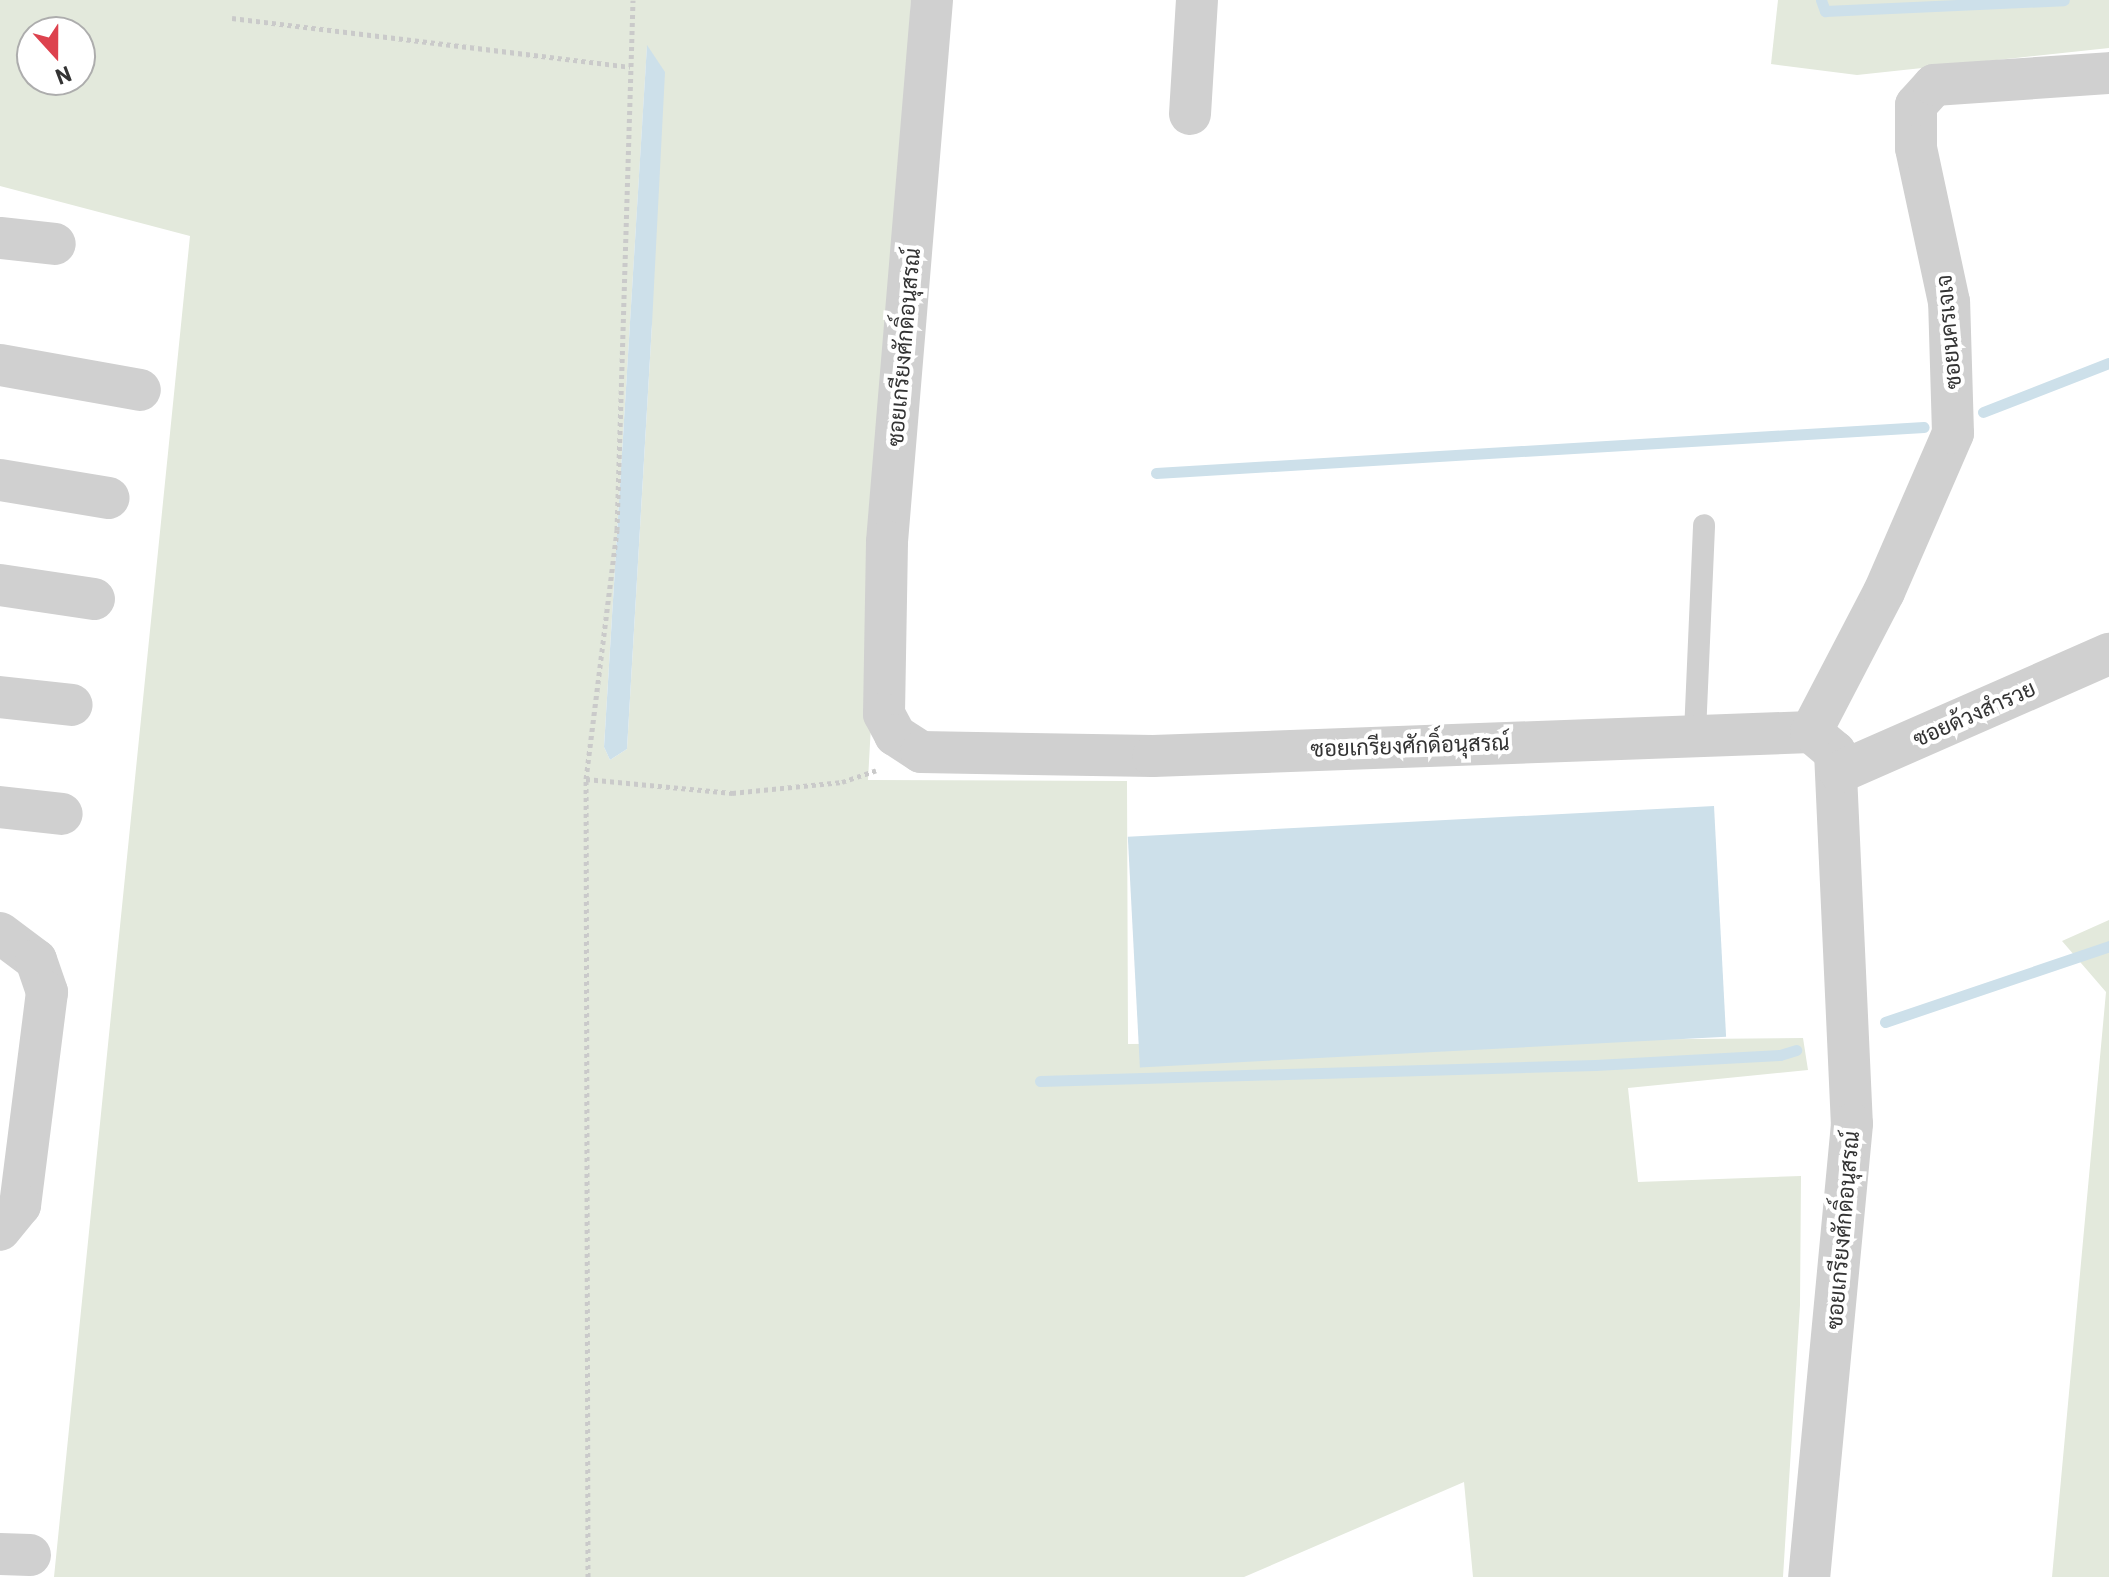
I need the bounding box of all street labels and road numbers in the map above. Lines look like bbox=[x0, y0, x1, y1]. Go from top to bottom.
street label: ซอยเกรียงศักดิ์อนุสรณ์ bbox=[881, 247, 925, 447]
street label: ซอยนครเจเจ bbox=[1930, 274, 1966, 390]
street label: ซอยด้วงสำรวย bbox=[1909, 674, 2039, 752]
street label: ซอยเกรียงศักดิ์อนุสรณ์ bbox=[1310, 728, 1510, 762]
street label: ซอยเกรียงศักดิ์อนุสรณ์ bbox=[1820, 1130, 1864, 1330]

